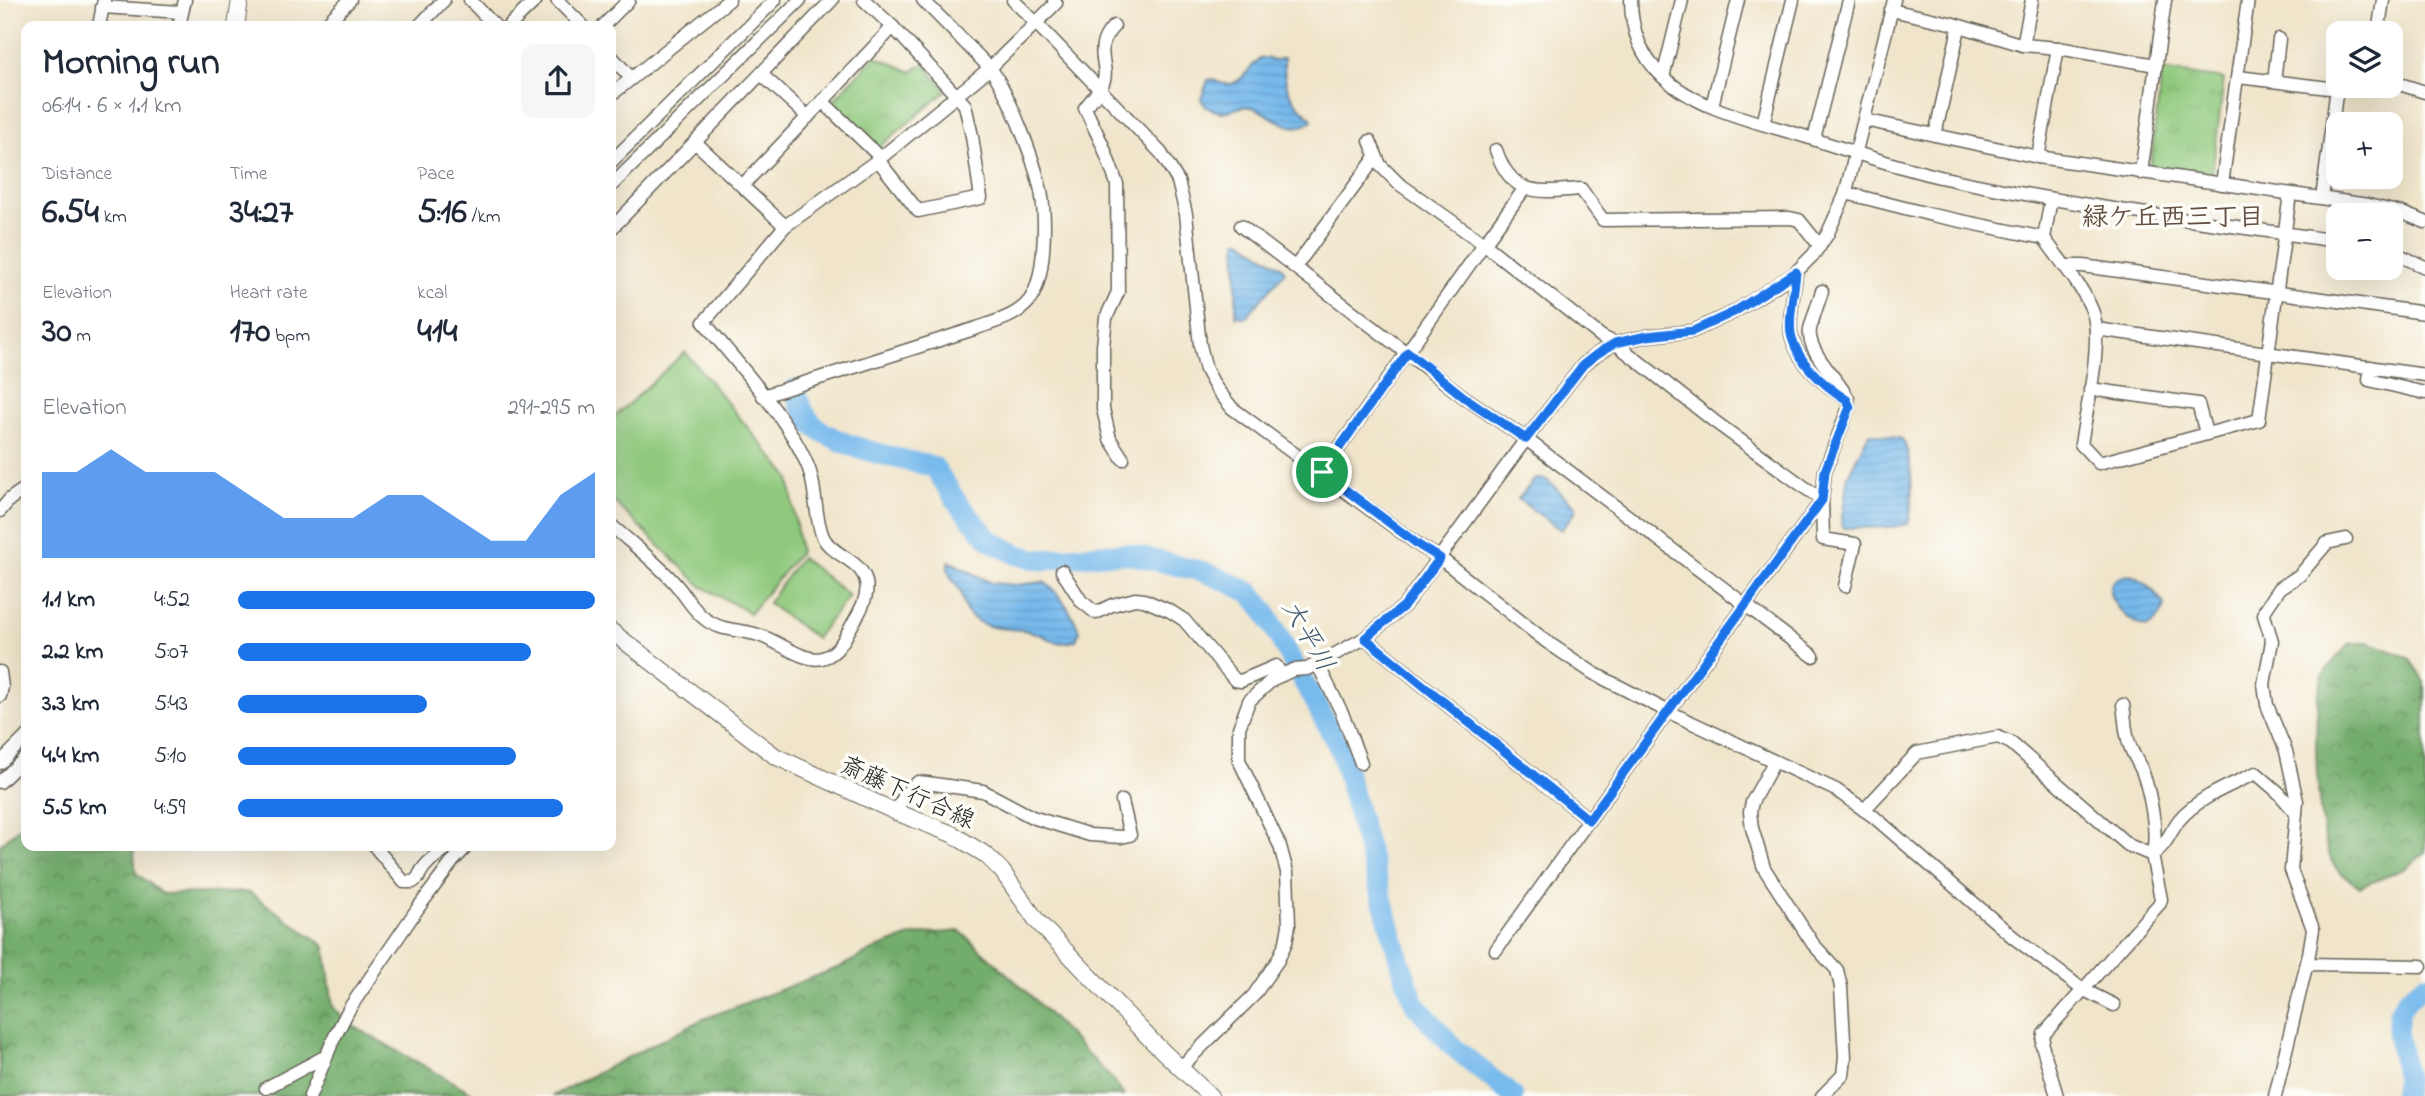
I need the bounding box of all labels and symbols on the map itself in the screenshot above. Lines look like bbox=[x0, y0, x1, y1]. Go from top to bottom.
district label: 緑ケ丘西三丁目 bbox=[2082, 200, 2264, 238]
pin bbox=[1292, 442, 1352, 502]
water label: 大平川 bbox=[1270, 593, 1342, 680]
street label: 斎藤下行合線 bbox=[834, 749, 980, 840]

